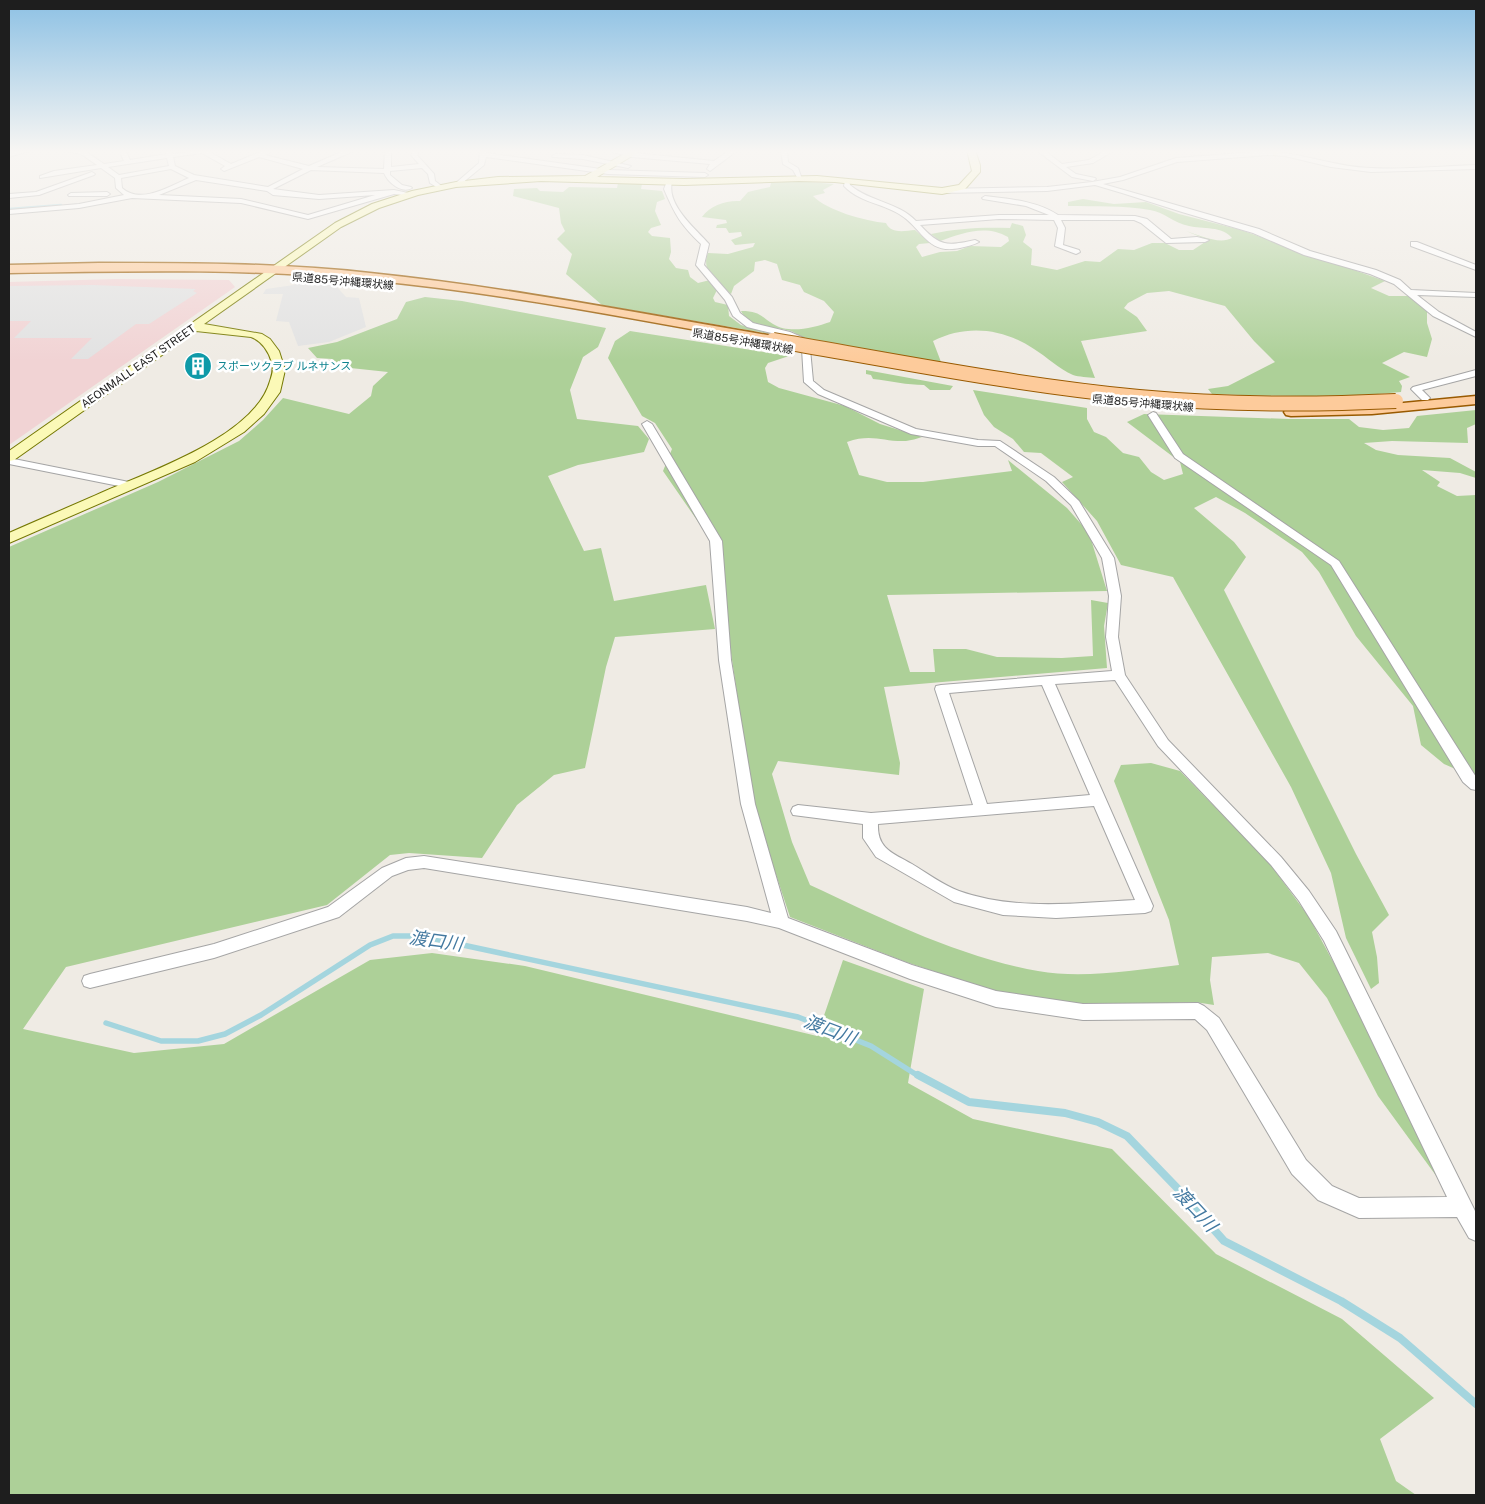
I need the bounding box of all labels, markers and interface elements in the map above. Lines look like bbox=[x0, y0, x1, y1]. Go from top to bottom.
street label: 県道85号沖縄環状線 bbox=[292, 271, 394, 291]
street label: AEONMALL EAST STREET bbox=[79, 322, 198, 410]
street label: 県道85号沖縄環状線 bbox=[692, 326, 794, 356]
building icon: スポーツクラブ ルネサンス bbox=[183, 351, 213, 381]
place label: スポーツクラブ ルネサンス bbox=[217, 360, 351, 372]
street label: 県道85号沖縄環状線 bbox=[1092, 393, 1194, 413]
water label: 渡口川 bbox=[408, 926, 466, 955]
water label: 渡口川 bbox=[801, 1010, 861, 1050]
water label: 渡口川 bbox=[1169, 1182, 1223, 1237]

